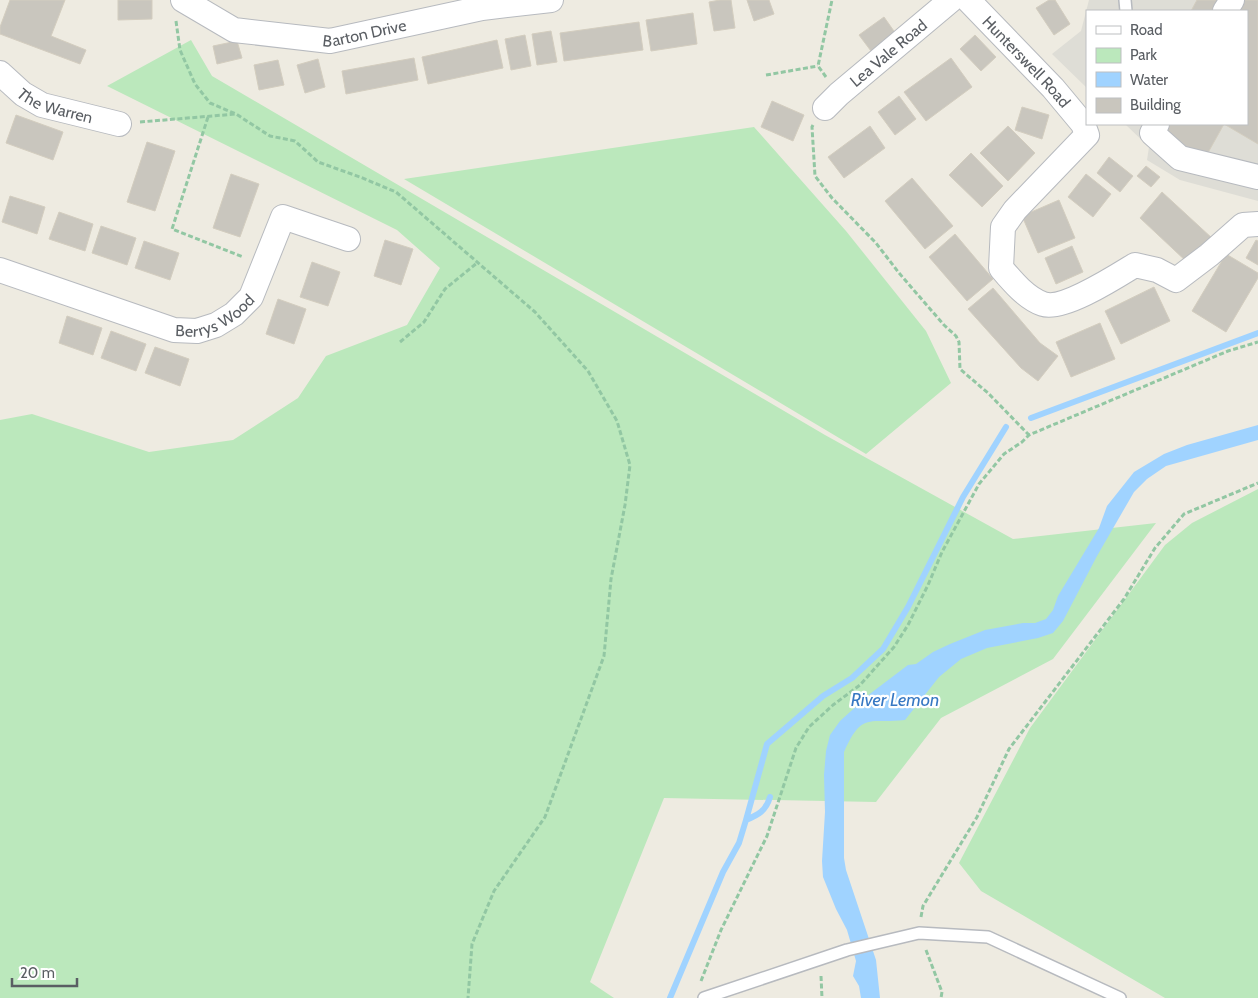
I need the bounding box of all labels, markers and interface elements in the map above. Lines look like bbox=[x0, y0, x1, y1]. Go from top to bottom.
legend bbox=[1086, 10, 1248, 125]
street label: Hunterswell Road bbox=[978, 12, 1074, 112]
street label: Lea Vale Road bbox=[846, 15, 931, 91]
street label: Barton Drive bbox=[322, 16, 408, 51]
text: Road bbox=[1130, 21, 1163, 39]
text: Park bbox=[1130, 46, 1157, 64]
text: Water bbox=[1130, 71, 1168, 89]
street label: The Warren bbox=[13, 84, 95, 127]
text: Building bbox=[1130, 96, 1181, 114]
street label: Berrys Wood bbox=[175, 290, 258, 341]
water label: River Lemon bbox=[851, 689, 939, 711]
scale bar bbox=[12, 956, 78, 988]
text: 20 m bbox=[20, 964, 55, 982]

